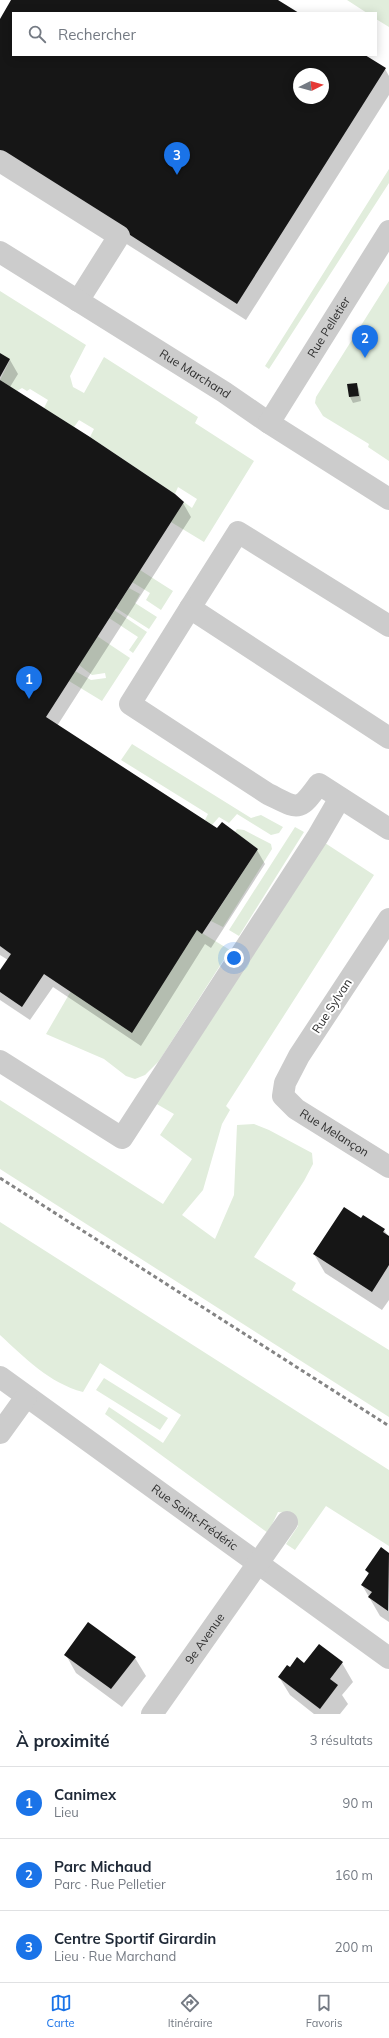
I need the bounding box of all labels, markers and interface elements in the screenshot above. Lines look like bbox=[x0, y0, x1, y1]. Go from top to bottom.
search box bbox=[12, 12, 377, 56]
icon: search bbox=[26, 23, 48, 45]
text: Rechercher bbox=[58, 25, 136, 44]
north arrow bbox=[293, 68, 329, 104]
pin: 3 bbox=[164, 142, 190, 175]
street label: Rue Pelletier bbox=[304, 293, 354, 360]
pin: 2 bbox=[352, 325, 378, 358]
street label: Rue Marchand bbox=[157, 346, 234, 401]
pin: 1 bbox=[16, 666, 42, 699]
your location bbox=[224, 948, 244, 968]
street label: Rue Sylvan bbox=[308, 976, 355, 1036]
street label: Rue Melançon bbox=[297, 1105, 372, 1160]
street label: Rue Saint-Frédéric bbox=[149, 1481, 241, 1553]
street label: 9e Avenue bbox=[181, 1610, 228, 1667]
text: À proximité bbox=[16, 1730, 110, 1751]
text: 3 résultats bbox=[310, 1732, 373, 1748]
text: Canimex bbox=[54, 1785, 116, 1804]
text: 1 bbox=[25, 1795, 33, 1811]
text: 90 m bbox=[343, 1795, 373, 1811]
text: Lieu bbox=[54, 1804, 79, 1820]
text: Parc Michaud bbox=[54, 1857, 152, 1876]
text: 2 bbox=[25, 1867, 33, 1883]
text: 160 m bbox=[335, 1867, 373, 1883]
text: Parc · Rue Pelletier bbox=[54, 1876, 166, 1892]
text: Centre Sportif Girardin bbox=[54, 1929, 216, 1948]
text: 3 bbox=[25, 1939, 33, 1955]
text: 200 m bbox=[335, 1939, 373, 1955]
text: Lieu · Rue Marchand bbox=[54, 1948, 176, 1964]
tab: Carte bbox=[47, 1992, 75, 2030]
tab: Itinéraire bbox=[168, 1992, 213, 2030]
tab: Favoris bbox=[306, 1992, 342, 2030]

